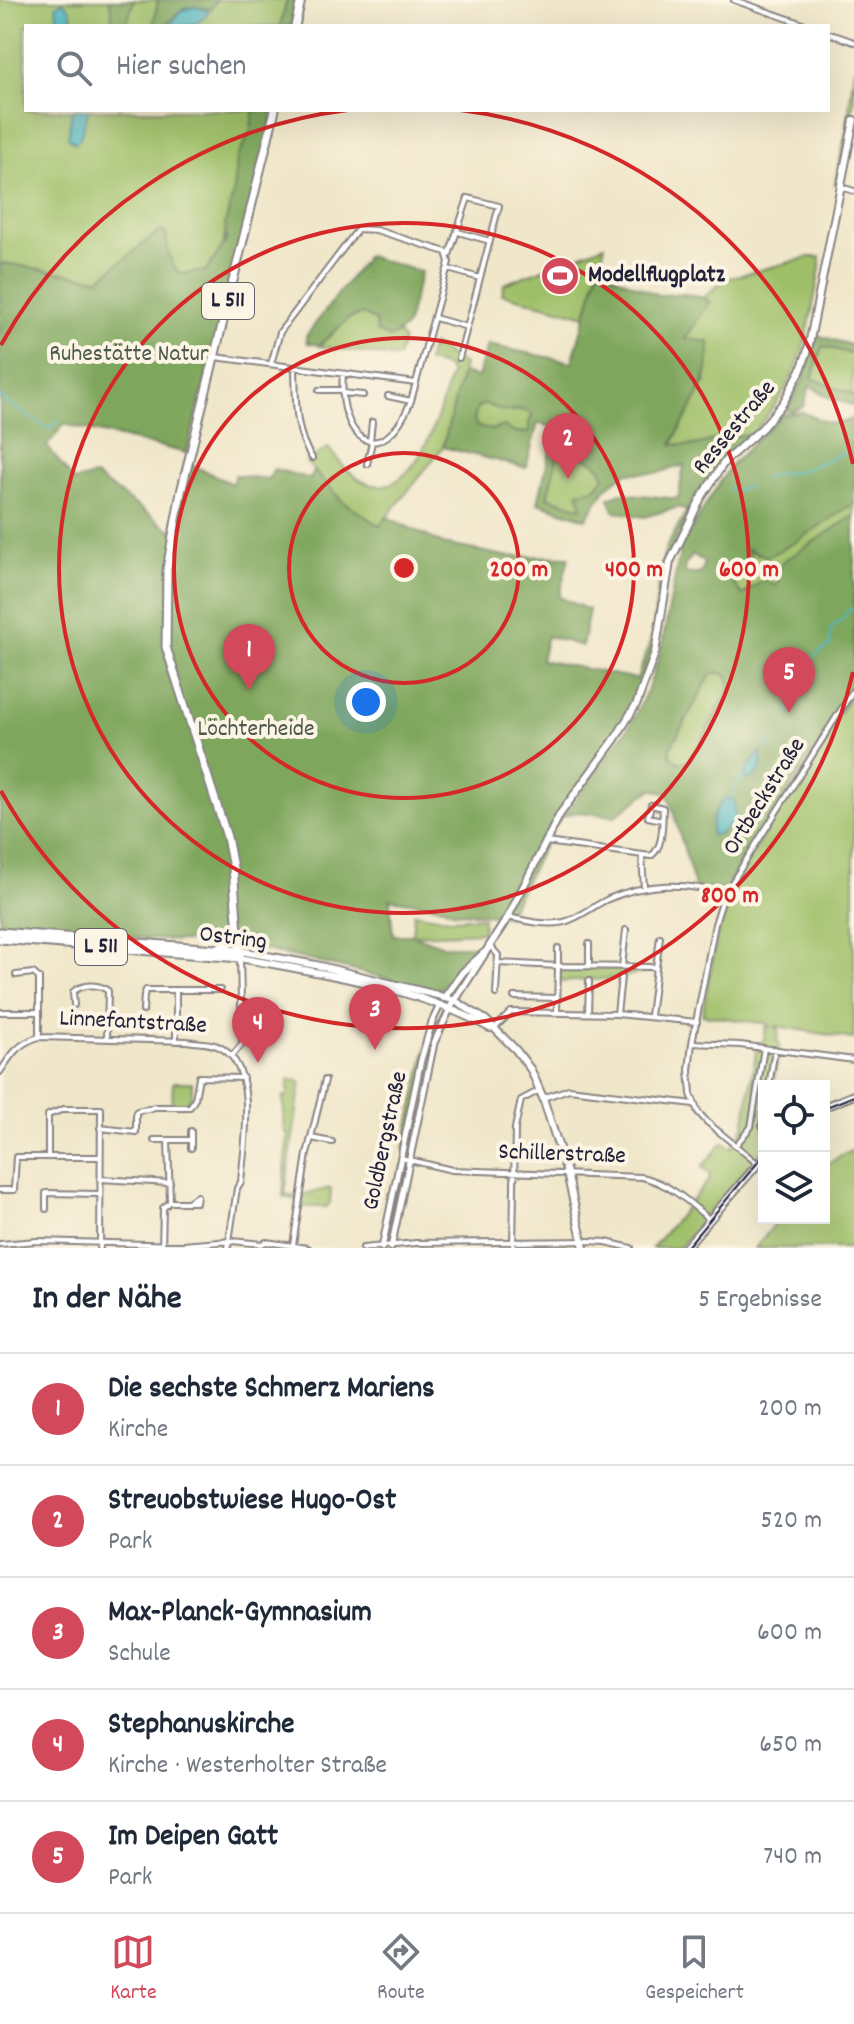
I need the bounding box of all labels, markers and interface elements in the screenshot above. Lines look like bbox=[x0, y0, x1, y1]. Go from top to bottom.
search box bbox=[24, 24, 830, 112]
icon: search bbox=[52, 46, 96, 90]
text: Hier suchen bbox=[116, 47, 246, 90]
sports icon: Modellflugplatz bbox=[539, 255, 581, 297]
place label: Modellflugplatz bbox=[588, 259, 726, 293]
road number: L 511 bbox=[202, 283, 254, 319]
park label: Ruhestätte Natur bbox=[49, 338, 209, 372]
street label: Ressestraße bbox=[685, 373, 785, 483]
pin: 2 bbox=[542, 413, 594, 479]
centre of rings bbox=[390, 554, 418, 582]
text: 200 m bbox=[490, 554, 548, 588]
text: 400 m bbox=[605, 554, 663, 588]
text: 600 m bbox=[719, 554, 779, 588]
pin: 1 bbox=[223, 624, 275, 690]
pin: 5 bbox=[763, 647, 815, 713]
your location bbox=[346, 682, 386, 722]
park label: Löchterheide bbox=[197, 713, 315, 747]
street label: Ortbeckstraße bbox=[715, 732, 815, 862]
text: 800 m bbox=[701, 880, 759, 914]
street label: Ostring bbox=[197, 918, 269, 960]
road number: L 511 bbox=[75, 929, 127, 965]
pin: 3 bbox=[349, 984, 401, 1050]
pin: 4 bbox=[232, 997, 284, 1063]
street label: Linnefantstraße bbox=[58, 1002, 208, 1044]
street label: Goldbergstraße bbox=[355, 1068, 417, 1214]
map controls bbox=[758, 1080, 830, 1224]
button: locate bbox=[758, 1080, 830, 1152]
street label: Schillerstraße bbox=[498, 1136, 626, 1174]
button: layers bbox=[758, 1152, 830, 1224]
text: In der Nähe bbox=[32, 1276, 182, 1325]
text: 5 Ergebnisse bbox=[698, 1282, 822, 1319]
text: Die sechste Schmerz Mariens bbox=[108, 1369, 435, 1412]
text: 1 bbox=[55, 1391, 61, 1428]
text: 200 m bbox=[758, 1391, 822, 1428]
text: Kirche bbox=[108, 1412, 168, 1449]
text: Streuobstwiese Hugo-Ost bbox=[108, 1481, 396, 1524]
text: 2 bbox=[52, 1503, 64, 1540]
text: 520 m bbox=[761, 1503, 822, 1540]
text: Park bbox=[108, 1524, 152, 1561]
text: Max-Planck-Gymnasium bbox=[108, 1593, 372, 1636]
text: 3 bbox=[52, 1615, 64, 1652]
text: 600 m bbox=[757, 1615, 822, 1652]
text: Schule bbox=[108, 1636, 171, 1673]
text: Stephanuskirche bbox=[108, 1705, 294, 1748]
text: 4 bbox=[53, 1727, 63, 1764]
text: 650 m bbox=[759, 1727, 822, 1764]
text: Kirche · Westerholter Straße bbox=[108, 1748, 387, 1785]
text: Im Deipen Gatt bbox=[108, 1817, 278, 1860]
text: 5 bbox=[52, 1839, 64, 1876]
text: 740 m bbox=[763, 1839, 822, 1876]
text: Park bbox=[108, 1860, 152, 1897]
tab: Karte bbox=[110, 1930, 157, 2009]
tab: Route bbox=[377, 1930, 425, 2009]
tab: Gespeichert bbox=[645, 1930, 744, 2009]

